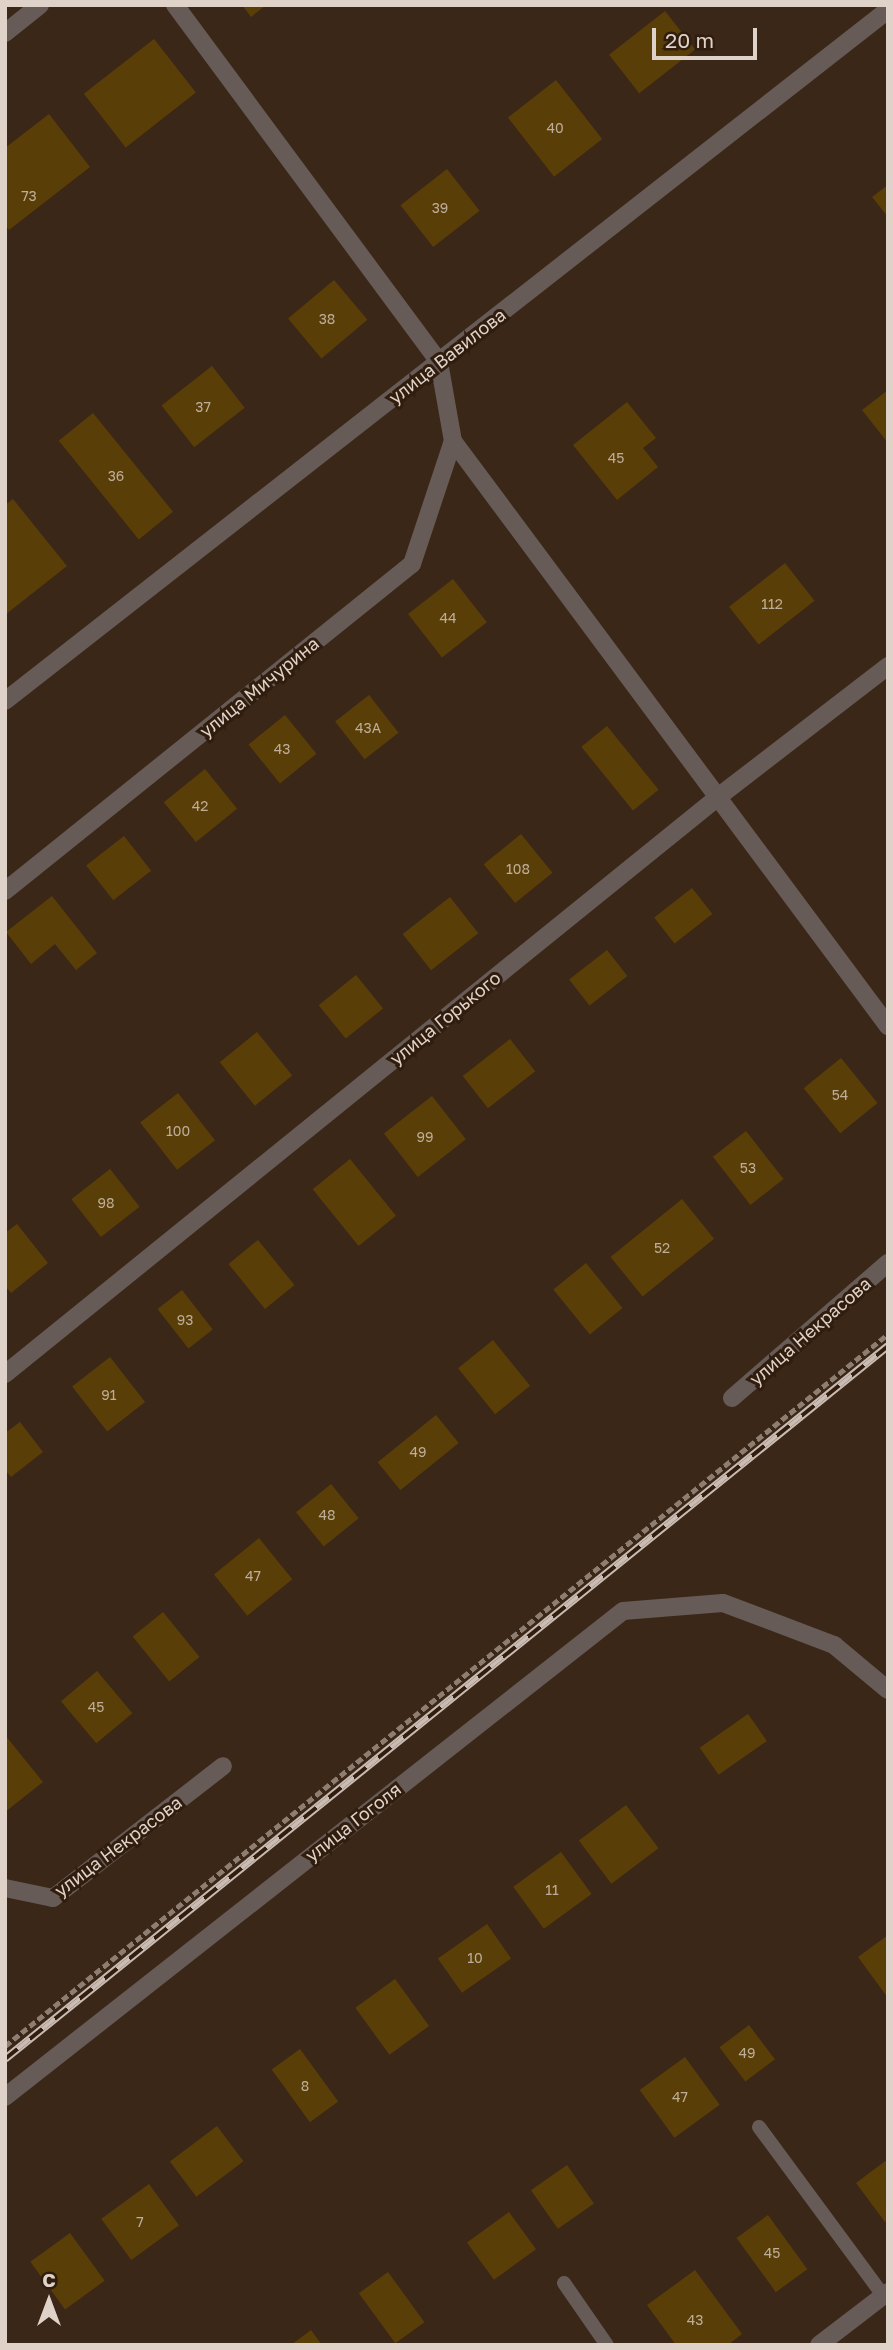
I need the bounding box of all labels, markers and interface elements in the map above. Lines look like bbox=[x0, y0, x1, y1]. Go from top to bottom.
scale bar bbox=[655, 14, 760, 58]
text: 20 m bbox=[665, 27, 714, 53]
house number: 40 bbox=[546, 120, 564, 136]
house number: 73 bbox=[21, 188, 37, 204]
house number: 39 bbox=[432, 200, 448, 216]
street label: улица Вавилова bbox=[384, 304, 510, 408]
house number: 38 bbox=[319, 311, 335, 327]
house number: 37 bbox=[195, 399, 211, 415]
house number: 45 bbox=[608, 450, 624, 466]
house number: 36 bbox=[108, 468, 124, 484]
house number: 112 bbox=[761, 596, 783, 612]
house number: 44 bbox=[439, 610, 457, 626]
street label: улица Мичурина bbox=[195, 632, 323, 742]
house number: 43А bbox=[355, 720, 381, 736]
house number: 43 bbox=[274, 741, 290, 757]
house number: 42 bbox=[192, 798, 208, 814]
house number: 108 bbox=[506, 861, 530, 877]
street label: улица Горького bbox=[385, 967, 505, 1069]
house number: 54 bbox=[832, 1087, 848, 1103]
house number: 100 bbox=[166, 1123, 190, 1139]
house number: 99 bbox=[417, 1129, 433, 1145]
house number: 53 bbox=[740, 1160, 756, 1176]
house number: 98 bbox=[97, 1195, 115, 1211]
house number: 52 bbox=[654, 1240, 670, 1256]
street label: улица Некрасова bbox=[745, 1272, 875, 1390]
house number: 93 bbox=[177, 1312, 193, 1328]
house number: 91 bbox=[101, 1387, 117, 1403]
house number: 49 bbox=[409, 1444, 427, 1460]
house number: 48 bbox=[318, 1507, 336, 1523]
house number: 47 bbox=[245, 1568, 261, 1584]
house number: 45 bbox=[88, 1699, 104, 1715]
street label: улица Гоголя bbox=[301, 1778, 405, 1866]
street label: улица Некрасова bbox=[50, 1791, 186, 1901]
house number: 11 bbox=[545, 1882, 559, 1898]
house number: 10 bbox=[467, 1950, 483, 1966]
house number: 49 bbox=[738, 2045, 756, 2061]
house number: 8 bbox=[301, 2078, 309, 2094]
house number: 47 bbox=[672, 2089, 688, 2105]
house number: 7 bbox=[136, 2214, 144, 2230]
house number: 45 bbox=[764, 2245, 780, 2261]
north arrow bbox=[14, 2266, 84, 2336]
text: С bbox=[42, 2268, 56, 2291]
house number: 43 bbox=[687, 2312, 703, 2328]

